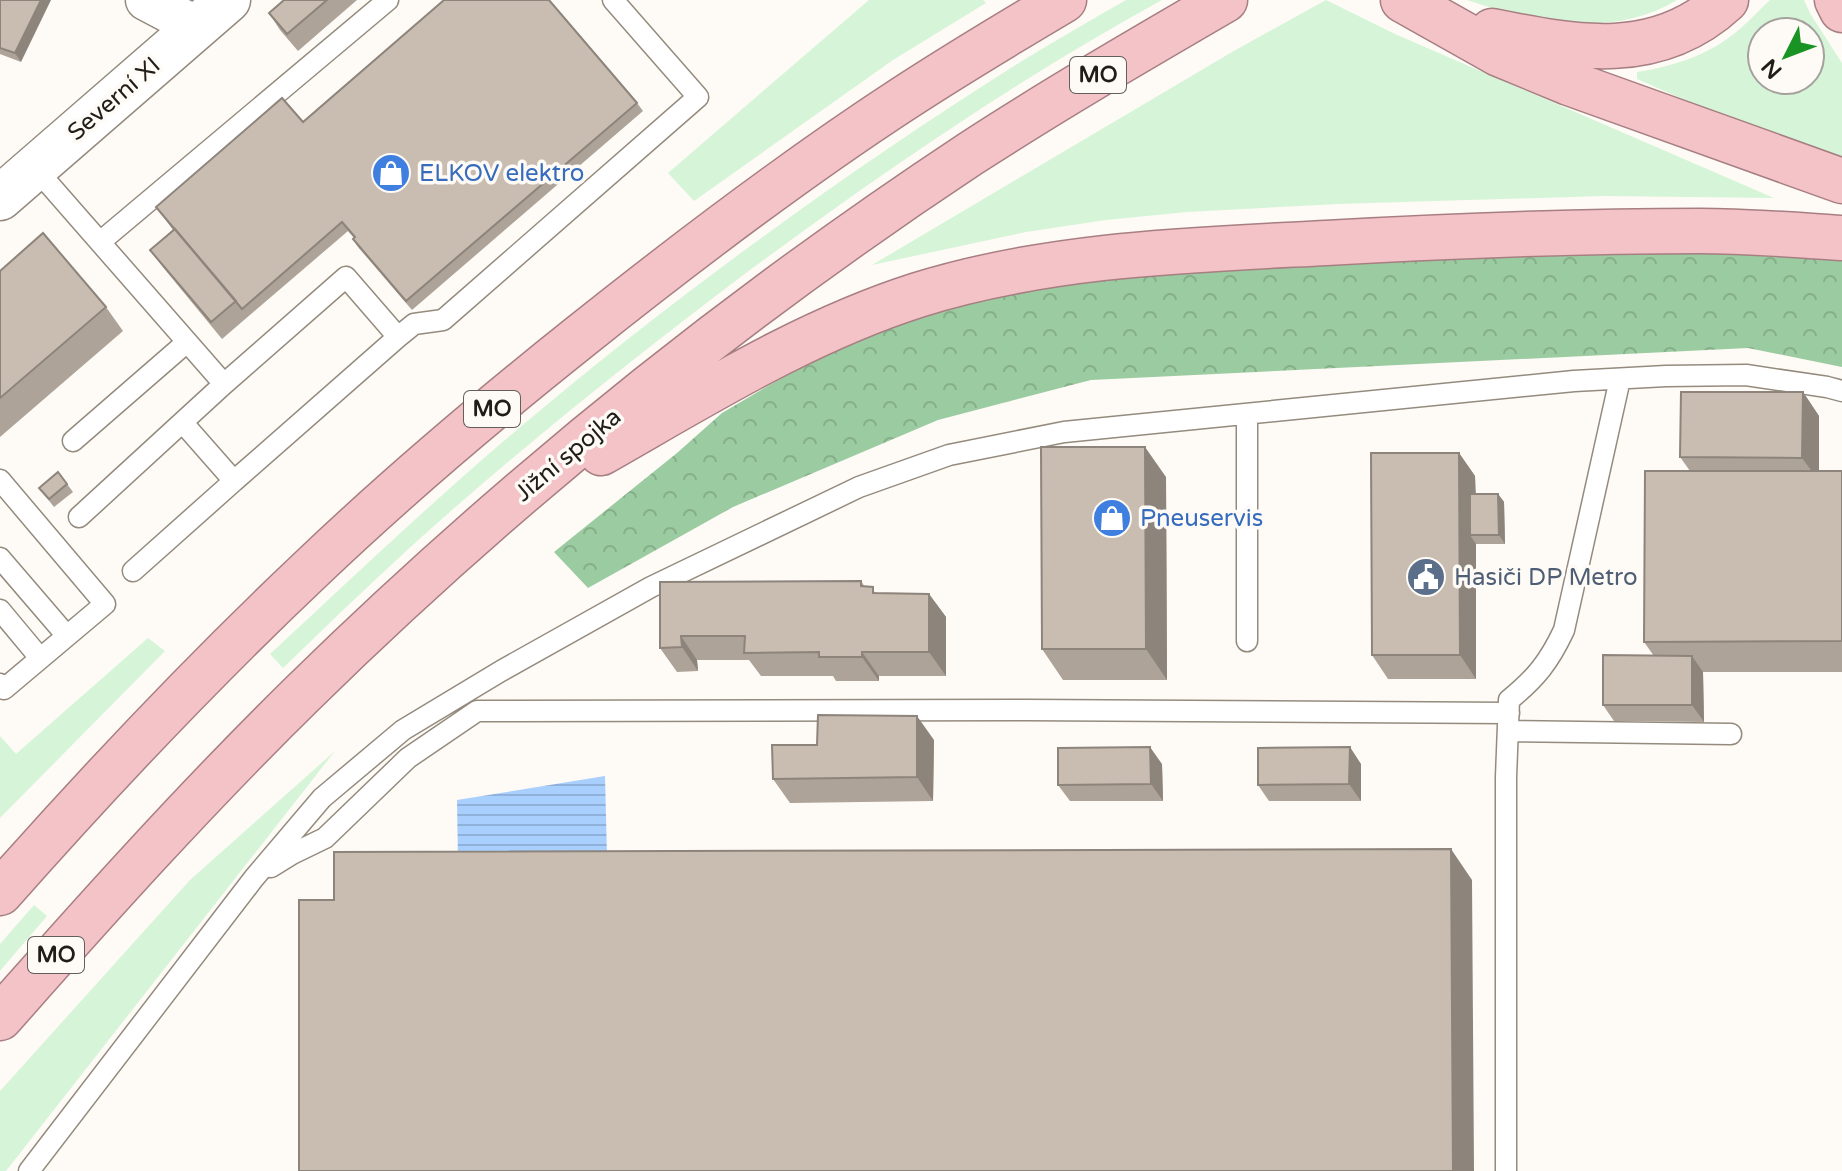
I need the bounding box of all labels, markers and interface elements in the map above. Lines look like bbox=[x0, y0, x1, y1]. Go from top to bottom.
north arrow bbox=[1746, 16, 1826, 96]
street label: Severní XI bbox=[62, 51, 166, 147]
text: N bbox=[1756, 53, 1787, 84]
road number: MO bbox=[1070, 57, 1126, 93]
shop icon: ELKOV elektro bbox=[370, 152, 412, 194]
place label: ELKOV elektro bbox=[419, 159, 584, 188]
road number: MO bbox=[464, 391, 520, 427]
street label: Jižní spojka bbox=[509, 402, 627, 508]
shop icon: Pneuservis bbox=[1091, 497, 1133, 539]
place label: Pneuservis bbox=[1140, 504, 1263, 533]
public building icon: Hasiči DP Metro bbox=[1405, 556, 1447, 598]
place label: Hasiči DP Metro bbox=[1454, 563, 1638, 592]
road number: MO bbox=[28, 937, 84, 973]

